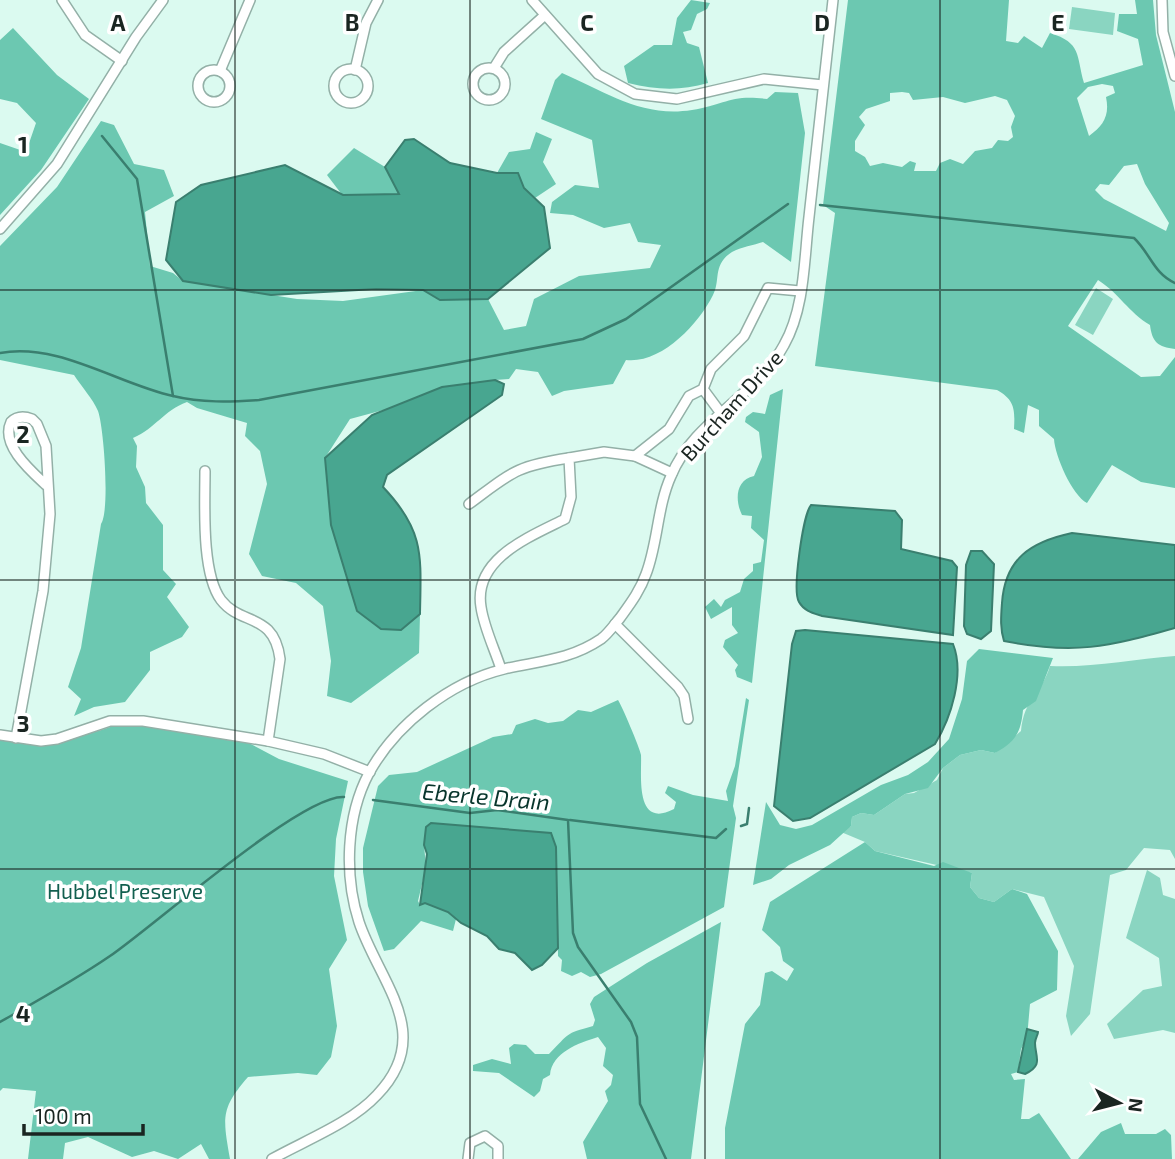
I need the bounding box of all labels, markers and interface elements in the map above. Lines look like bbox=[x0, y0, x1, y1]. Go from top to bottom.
text: A bbox=[110, 8, 126, 36]
text: B bbox=[345, 8, 359, 36]
text: C bbox=[580, 8, 594, 36]
text: D bbox=[814, 8, 830, 36]
text: E bbox=[1051, 8, 1065, 36]
text: 1 bbox=[18, 130, 28, 158]
street label: Burcham Drive bbox=[675, 345, 787, 465]
text: 2 bbox=[16, 420, 30, 448]
text: 3 bbox=[16, 709, 30, 737]
water label: Eberle Drain bbox=[421, 776, 551, 816]
park label: Hubbel Preserve bbox=[47, 878, 203, 903]
text: 4 bbox=[16, 999, 30, 1027]
north arrow bbox=[1084, 1068, 1154, 1138]
scale bar bbox=[24, 1092, 144, 1136]
text: N bbox=[1124, 1097, 1149, 1113]
text: 100 m bbox=[35, 1103, 92, 1128]

